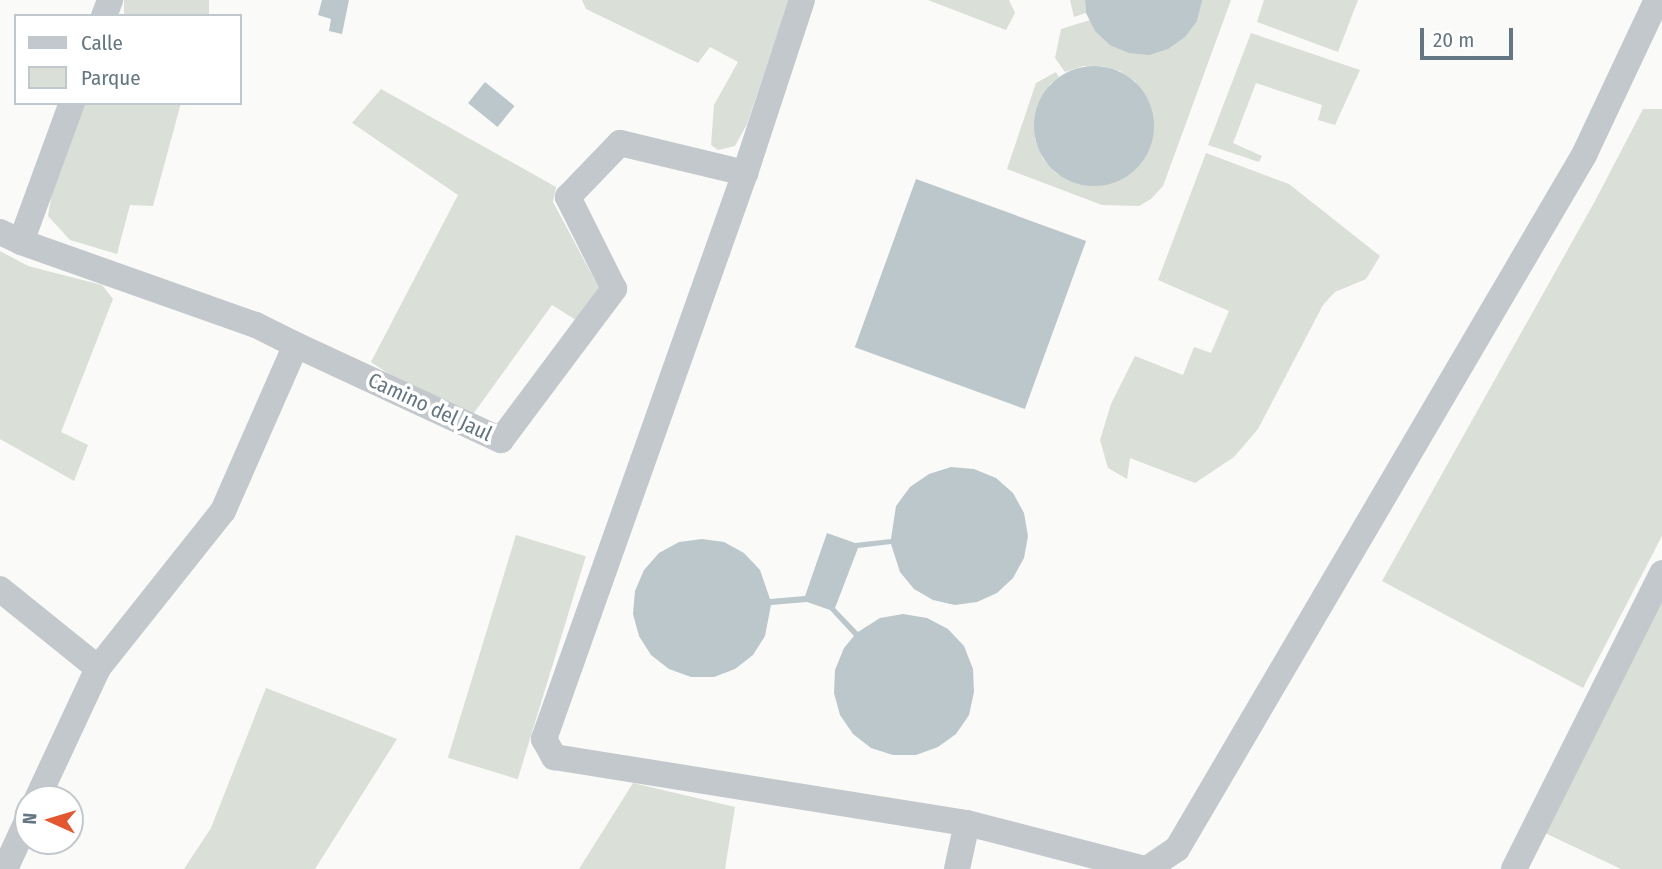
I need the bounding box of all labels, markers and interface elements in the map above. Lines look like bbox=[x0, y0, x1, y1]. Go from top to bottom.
legend bbox=[14, 14, 242, 105]
scale bar bbox=[1424, 14, 1517, 58]
text: 20 m bbox=[1433, 27, 1474, 53]
text: Calle bbox=[81, 30, 123, 56]
text: Parque bbox=[81, 65, 141, 91]
street label: Camino del Jaul bbox=[364, 367, 496, 447]
north arrow bbox=[14, 785, 84, 855]
text: N bbox=[18, 812, 41, 825]

